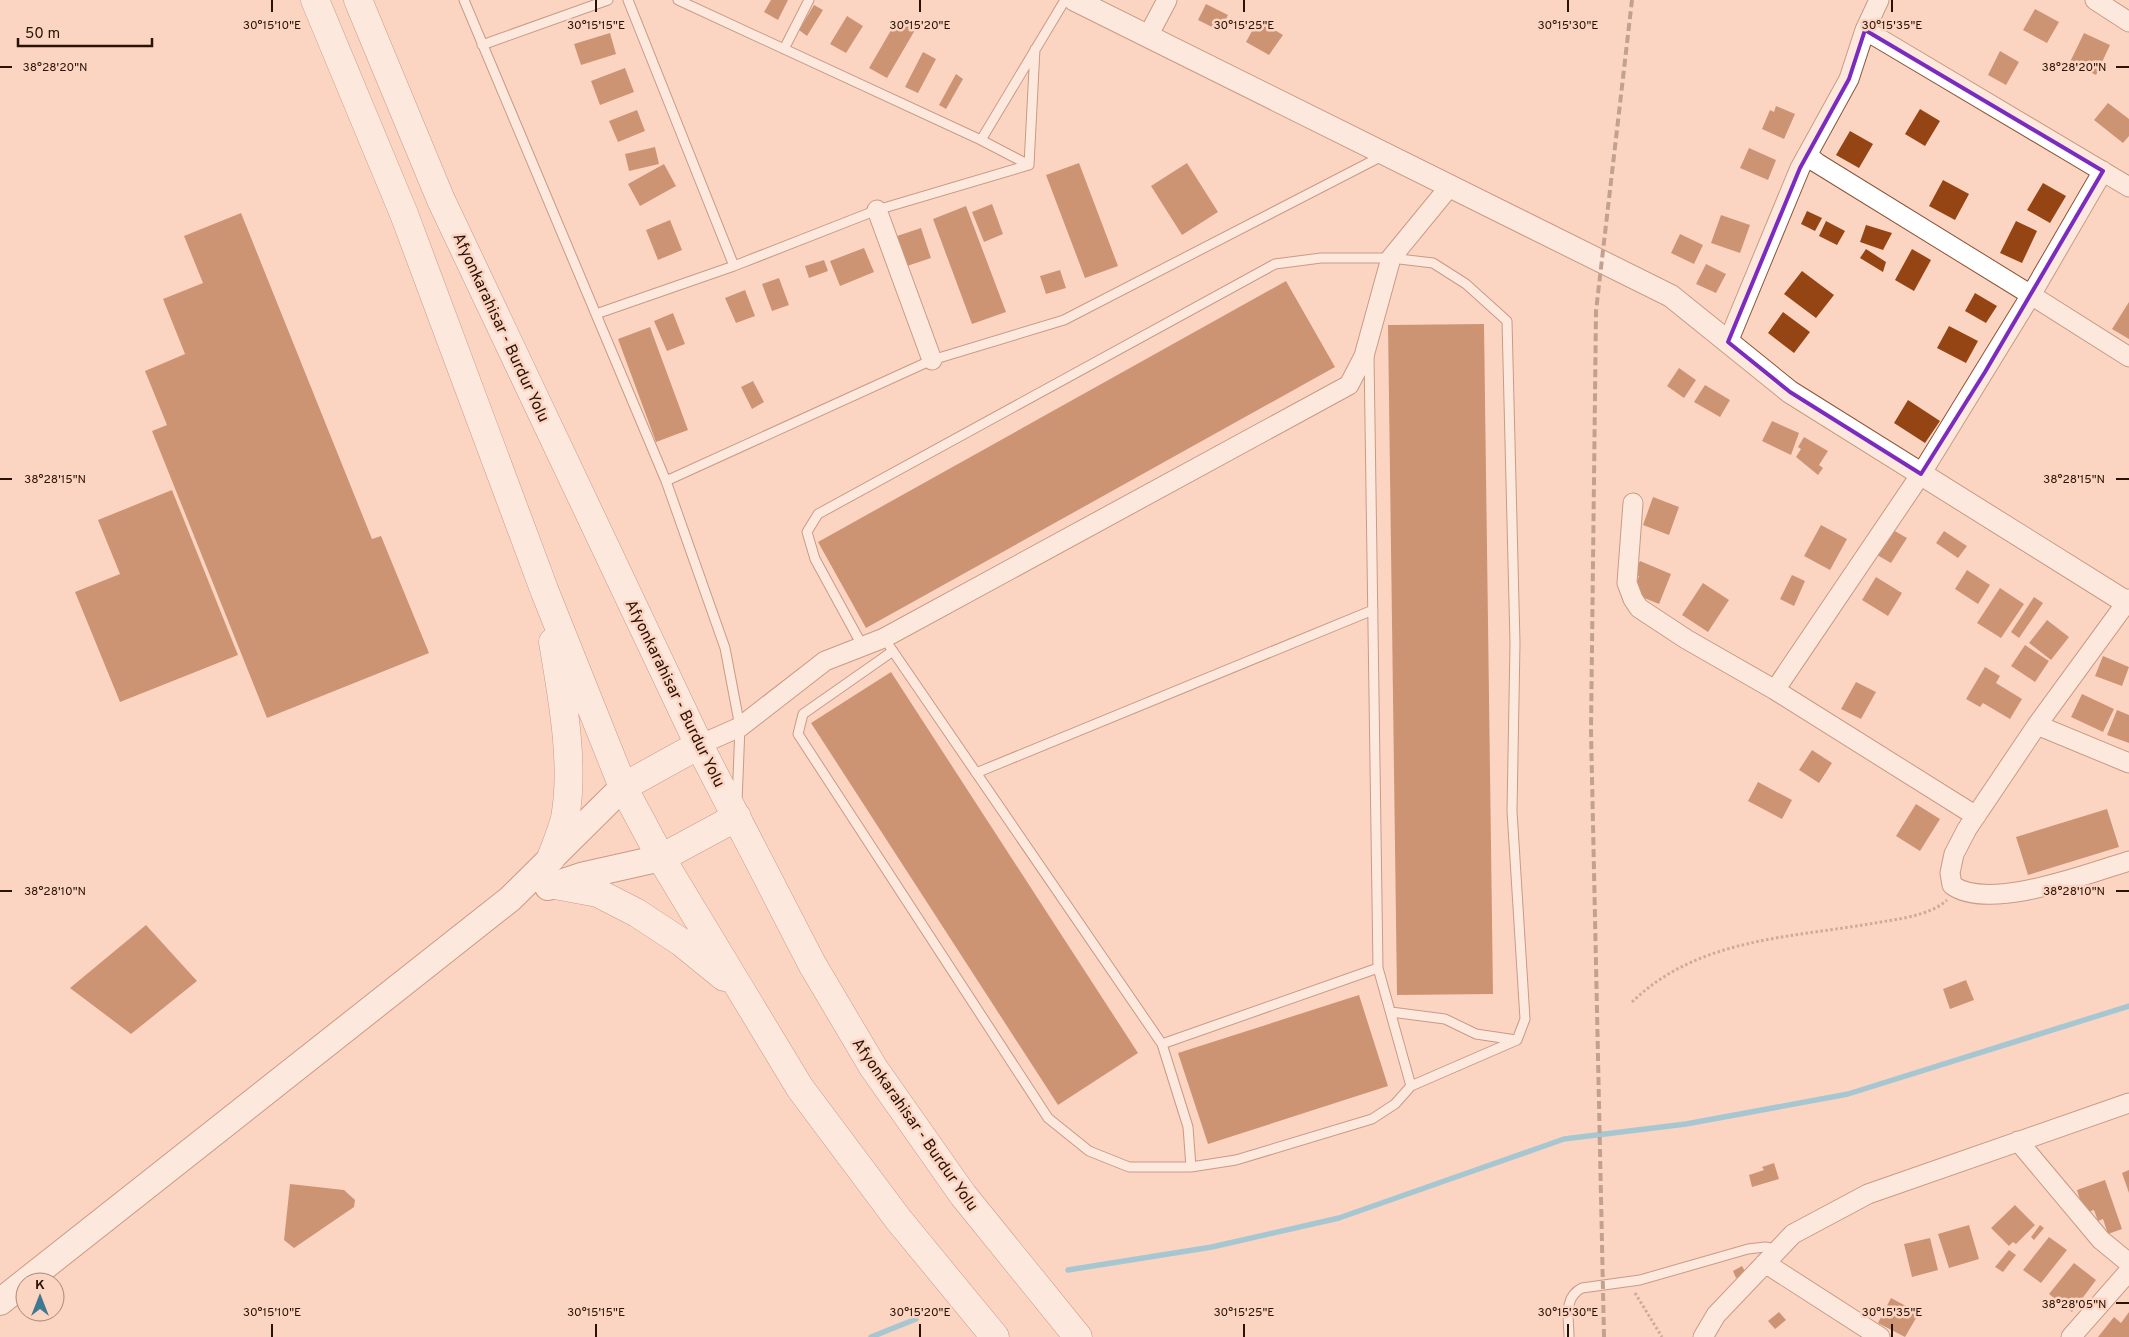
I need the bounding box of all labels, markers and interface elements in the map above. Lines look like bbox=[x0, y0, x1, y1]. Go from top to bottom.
scale bar bbox=[18, 15, 151, 47]
text: 30°15'10"E bbox=[243, 18, 301, 34]
text: 30°15'15"E bbox=[567, 18, 625, 34]
text: 30°15'20"E bbox=[889, 18, 951, 34]
text: 30°15'25"E bbox=[1213, 18, 1275, 34]
text: 30°15'30"E bbox=[1537, 18, 1599, 34]
text: 30°15'35"E bbox=[1862, 18, 1922, 34]
text: 50 m bbox=[25, 25, 60, 44]
text: 38°28'20"N bbox=[22, 60, 88, 76]
text: 38°28'20"N bbox=[2041, 60, 2107, 76]
street label: Afyonkarahisar - Burdur Yolu bbox=[447, 230, 553, 426]
text: 38°28'15"N bbox=[24, 472, 86, 488]
text: 38°28'15"N bbox=[2043, 472, 2105, 488]
street label: Afyonkarahisar - Burdur Yolu bbox=[620, 597, 728, 791]
text: 38°28'10"N bbox=[24, 884, 86, 900]
text: 38°28'10"N bbox=[2043, 884, 2105, 900]
street label: Afyonkarahisar - Burdur Yolu bbox=[847, 1035, 982, 1215]
north arrow bbox=[15, 1272, 65, 1322]
text: K bbox=[35, 1277, 45, 1294]
text: 38°28'05"N bbox=[2041, 1297, 2107, 1313]
text: 30°15'10"E bbox=[243, 1305, 301, 1321]
text: 30°15'15"E bbox=[567, 1305, 625, 1321]
text: 30°15'20"E bbox=[889, 1305, 951, 1321]
text: 30°15'25"E bbox=[1213, 1305, 1275, 1321]
text: 30°15'30"E bbox=[1537, 1305, 1599, 1321]
text: 30°15'35"E bbox=[1862, 1305, 1922, 1321]

